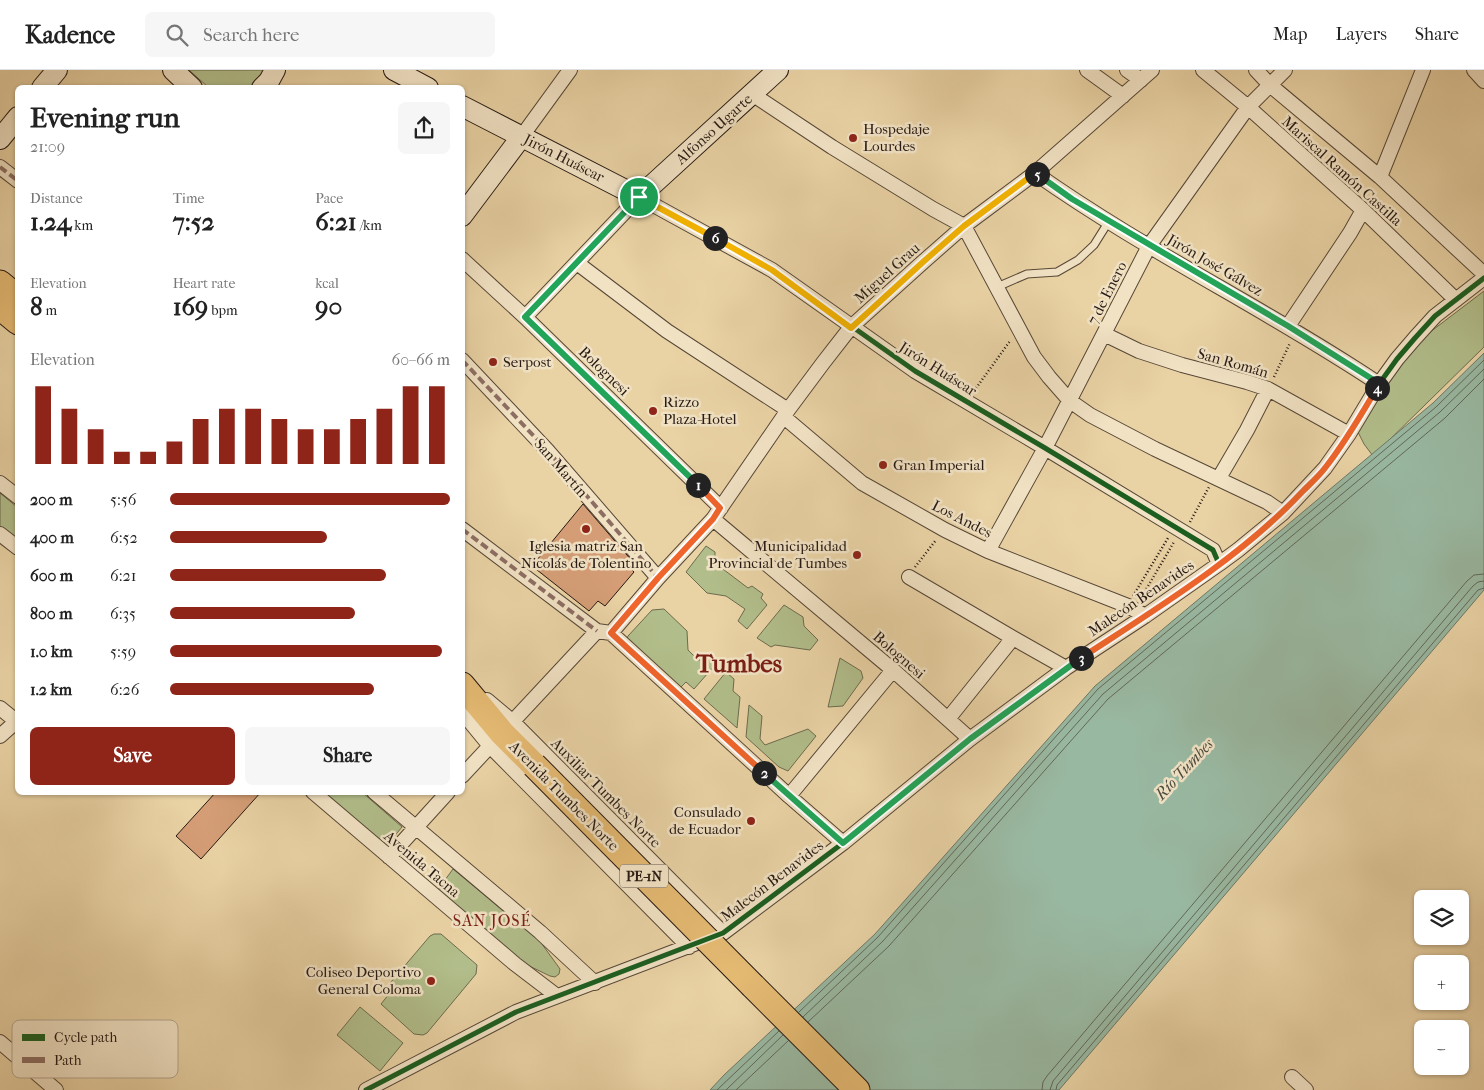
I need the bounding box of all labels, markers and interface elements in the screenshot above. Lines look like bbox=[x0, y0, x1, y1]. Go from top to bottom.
search box bbox=[145, 12, 495, 57]
text: Kadence bbox=[25, 21, 115, 49]
icon: search bbox=[163, 21, 191, 49]
text: Search here bbox=[203, 24, 299, 46]
text: Map bbox=[1273, 24, 1307, 45]
text: Layers bbox=[1335, 24, 1387, 45]
text: Share bbox=[1415, 24, 1459, 45]
street label: Alfonso Ugarte bbox=[671, 89, 756, 169]
text: Evening run bbox=[30, 101, 180, 134]
button: share bbox=[398, 102, 450, 154]
street label: Mariscal Ramón Castilla bbox=[1278, 112, 1407, 230]
place label: Hospedaje Lourdes bbox=[863, 120, 930, 155]
street label: Jirón Huáscar bbox=[520, 130, 608, 186]
marker: Hospedaje Lourdes bbox=[847, 132, 859, 144]
text: 21:09 bbox=[30, 137, 65, 156]
pin: 5 bbox=[1024, 162, 1050, 186]
text: 5 bbox=[1034, 166, 1041, 183]
pin bbox=[618, 176, 660, 218]
icon: arrive bbox=[625, 183, 653, 211]
text: Distance bbox=[30, 190, 83, 207]
text: Time bbox=[173, 190, 204, 207]
text: Pace bbox=[315, 190, 343, 207]
text: 1.24 bbox=[30, 207, 71, 236]
text: 7:52 bbox=[173, 207, 214, 236]
text: 6:21 bbox=[315, 207, 357, 236]
text: km bbox=[71, 217, 93, 234]
text: /km bbox=[357, 217, 382, 234]
pin: 6 bbox=[702, 226, 728, 250]
text: 6 bbox=[712, 230, 719, 247]
street label: Jirón José Gálvez bbox=[1163, 230, 1266, 300]
street label: Miguel Grau bbox=[851, 239, 924, 307]
street label: 7 de Enero bbox=[1083, 258, 1131, 328]
text: Elevation bbox=[30, 275, 87, 292]
text: Heart rate bbox=[173, 275, 235, 292]
text: kcal bbox=[315, 275, 339, 292]
text: 8 bbox=[30, 292, 43, 321]
text: 169 bbox=[173, 292, 208, 321]
text: 90 bbox=[315, 292, 342, 321]
text: m bbox=[43, 302, 57, 319]
text: bpm bbox=[208, 302, 238, 319]
street label: Jirón Huáscar bbox=[895, 337, 981, 400]
street label: Bolognesi bbox=[575, 343, 633, 400]
street label: San Román bbox=[1195, 344, 1271, 382]
text: Elevation bbox=[30, 350, 95, 369]
text: 60–66 m bbox=[391, 350, 450, 369]
place label: Serpost bbox=[503, 353, 552, 371]
marker: Serpost bbox=[487, 356, 499, 368]
pin: 4 bbox=[1364, 376, 1390, 400]
text: 4 bbox=[1373, 380, 1382, 397]
place label: Rizzo Plaza-Hotel bbox=[663, 393, 737, 428]
marker: Rizzo Plaza-Hotel bbox=[647, 405, 659, 417]
street label: San Martín bbox=[531, 435, 592, 501]
place label: Gran Imperial bbox=[893, 456, 985, 474]
marker: Gran Imperial bbox=[877, 459, 889, 471]
pin: 1 bbox=[686, 472, 710, 498]
text: 1 bbox=[696, 477, 701, 494]
text: 200 m bbox=[30, 490, 73, 509]
text: 5:56 bbox=[110, 490, 136, 509]
street label: Los Andes bbox=[929, 496, 995, 542]
marker: Iglesia matriz San Nicolás de Tolentino bbox=[580, 523, 592, 535]
text: 400 m bbox=[30, 528, 74, 547]
text: 6:52 bbox=[110, 528, 138, 547]
place label: Iglesia matriz San Nicolás de Tolentino bbox=[521, 537, 652, 572]
place label: Municipalidad Provincial de Tumbes bbox=[708, 537, 848, 572]
marker: Municipalidad Provincial de Tumbes bbox=[851, 549, 863, 561]
street label: Malecón Benavides bbox=[1085, 556, 1198, 640]
text: 600 m bbox=[30, 566, 73, 585]
text: 6:21 bbox=[110, 566, 136, 585]
text: 800 m bbox=[30, 604, 72, 623]
text: 6:35 bbox=[110, 604, 136, 623]
street label: Bolognesi bbox=[869, 628, 929, 683]
text: 1.0 km bbox=[30, 642, 73, 661]
text: 5:59 bbox=[110, 642, 136, 661]
pin: 3 bbox=[1068, 646, 1094, 670]
district label: Tumbes bbox=[695, 649, 782, 678]
text: 3 bbox=[1079, 650, 1084, 667]
text: 1.2 km bbox=[30, 680, 72, 699]
text: 6:26 bbox=[110, 680, 139, 699]
button: Save bbox=[30, 727, 235, 785]
button: Share bbox=[245, 727, 450, 785]
street label: Auxiliar Tumbes Norte bbox=[547, 734, 665, 852]
water label: Río Tumbes bbox=[1150, 734, 1218, 804]
street label: Avenida Tumbes Norte bbox=[505, 737, 623, 855]
pin: 2 bbox=[752, 760, 776, 786]
text: 2 bbox=[761, 765, 768, 782]
place label: Consulado de Ecuador bbox=[669, 803, 742, 838]
marker: Consulado de Ecuador bbox=[745, 815, 757, 827]
street label: Avenida Tacna bbox=[380, 826, 464, 902]
street label: Malecón Benavides bbox=[717, 836, 827, 925]
road number: PE-1N bbox=[620, 864, 668, 888]
map controls bbox=[1414, 890, 1469, 1075]
button: layers bbox=[1414, 890, 1469, 945]
district label: SAN JOSÉ bbox=[453, 910, 531, 930]
button: + bbox=[1414, 955, 1469, 1010]
place label: Coliseo Deportivo General Coloma bbox=[306, 963, 422, 998]
marker: Coliseo Deportivo General Coloma bbox=[425, 975, 437, 987]
legend bbox=[12, 1020, 178, 1078]
button: − bbox=[1414, 1020, 1469, 1075]
text: Cycle path bbox=[54, 1029, 118, 1046]
text: Path bbox=[54, 1052, 82, 1069]

